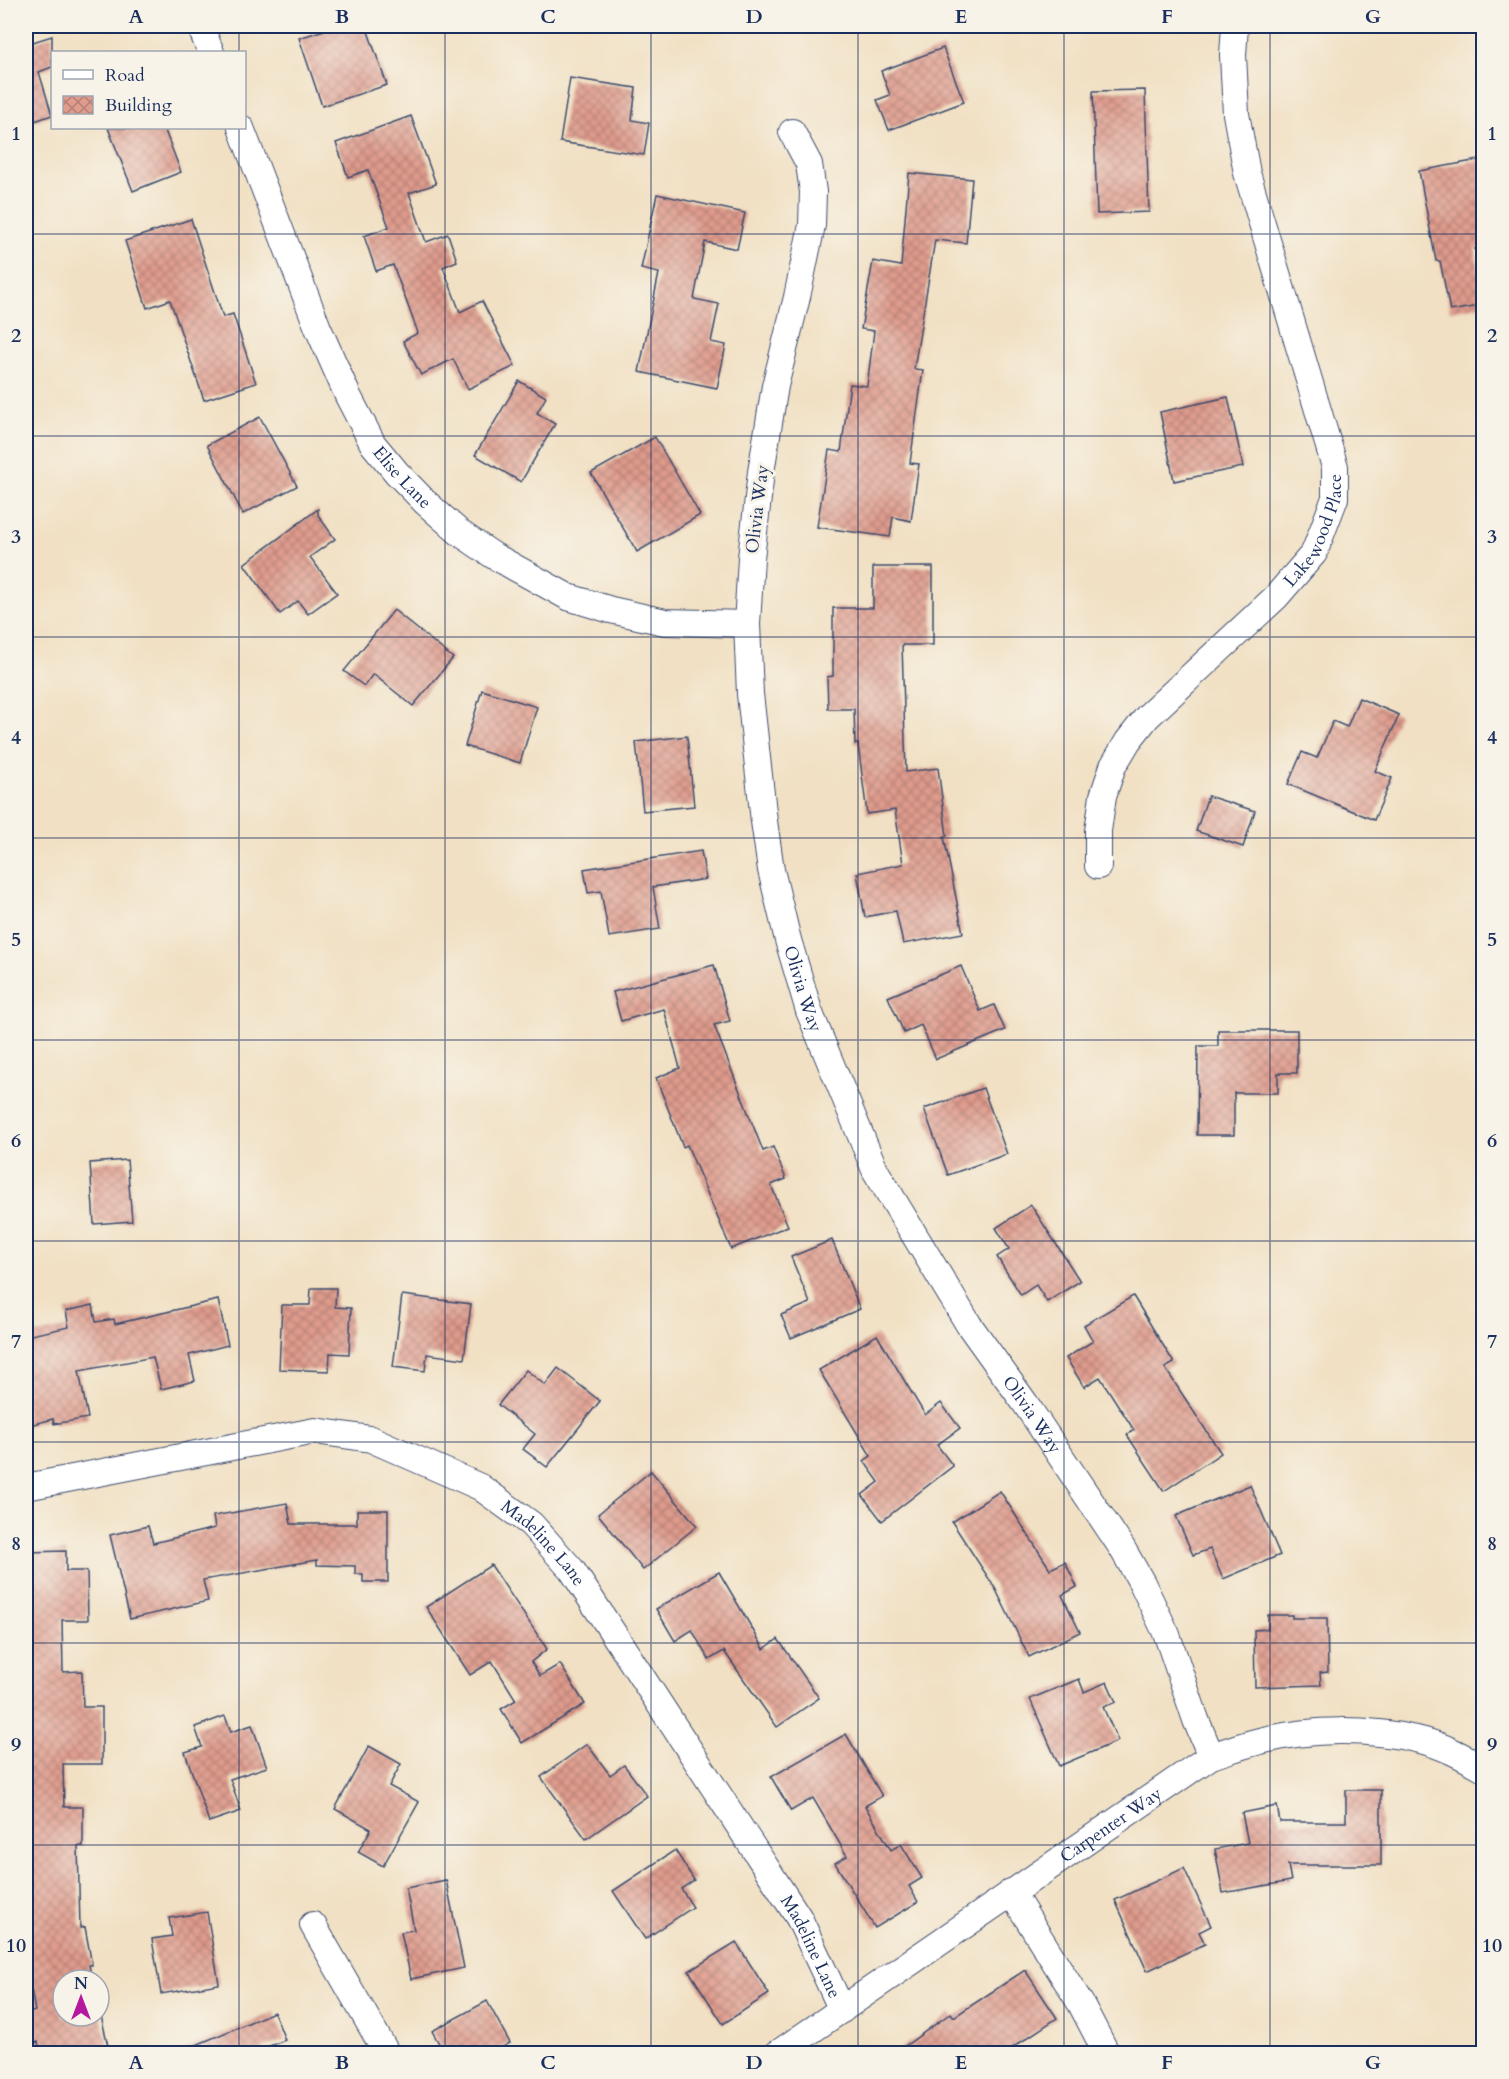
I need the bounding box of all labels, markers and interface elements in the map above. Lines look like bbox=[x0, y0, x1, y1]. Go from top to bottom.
text: A bbox=[128, 3, 144, 30]
text: B bbox=[335, 3, 349, 30]
text: C bbox=[540, 3, 556, 30]
text: D bbox=[745, 3, 763, 30]
text: E bbox=[955, 3, 967, 30]
text: F bbox=[1161, 3, 1173, 30]
text: G bbox=[1365, 3, 1381, 30]
legend bbox=[51, 51, 246, 129]
text: Road bbox=[105, 63, 145, 88]
text: Building bbox=[105, 93, 173, 118]
text: 1 bbox=[11, 120, 21, 147]
text: 1 bbox=[1487, 120, 1497, 147]
text: 2 bbox=[11, 322, 21, 349]
text: 2 bbox=[1487, 322, 1497, 349]
street label: Elise Lane bbox=[367, 441, 437, 515]
street label: Olivia Way bbox=[740, 463, 775, 555]
street label: Lakewood Place bbox=[1278, 474, 1348, 593]
text: 3 bbox=[11, 523, 21, 550]
text: 3 bbox=[1487, 523, 1497, 550]
text: 4 bbox=[11, 724, 21, 751]
text: 4 bbox=[1487, 724, 1497, 751]
text: 5 bbox=[11, 926, 21, 953]
text: 5 bbox=[1487, 926, 1497, 953]
street label: Olivia Way bbox=[777, 943, 829, 1036]
text: 6 bbox=[11, 1127, 21, 1154]
text: 6 bbox=[1487, 1127, 1497, 1154]
text: 7 bbox=[11, 1328, 21, 1355]
text: 7 bbox=[1487, 1328, 1497, 1355]
street label: Olivia Way bbox=[996, 1371, 1068, 1459]
street label: Madeline Lane bbox=[496, 1494, 591, 1591]
text: 8 bbox=[11, 1530, 21, 1557]
text: 8 bbox=[1487, 1530, 1497, 1557]
text: 9 bbox=[11, 1731, 21, 1758]
text: 9 bbox=[1487, 1731, 1497, 1758]
street label: Carpenter Way bbox=[1055, 1781, 1168, 1869]
street label: Madeline Lane bbox=[774, 1890, 847, 2002]
text: 10 bbox=[6, 1932, 26, 1959]
text: 10 bbox=[1482, 1932, 1502, 1959]
north arrow bbox=[51, 1968, 111, 2028]
text: N bbox=[74, 1973, 88, 1995]
text: A bbox=[128, 2049, 144, 2076]
text: B bbox=[335, 2049, 349, 2076]
text: C bbox=[540, 2049, 556, 2076]
text: D bbox=[745, 2049, 763, 2076]
text: E bbox=[955, 2049, 967, 2076]
text: F bbox=[1161, 2049, 1173, 2076]
text: G bbox=[1365, 2049, 1381, 2076]

